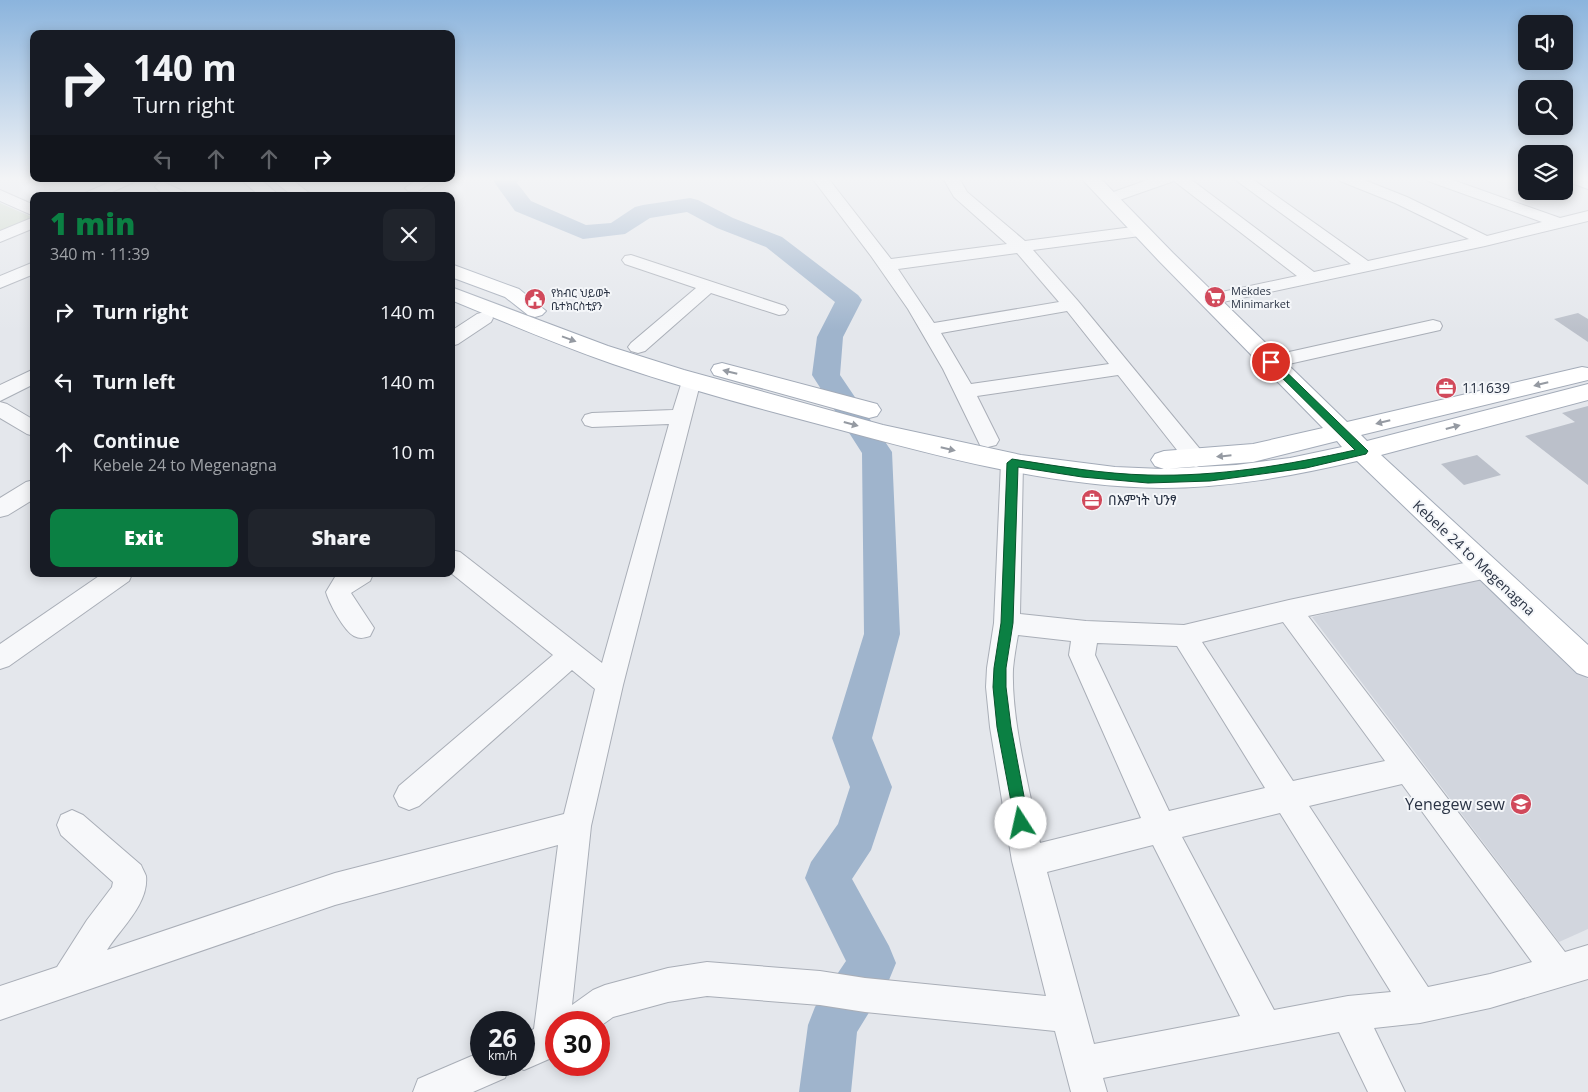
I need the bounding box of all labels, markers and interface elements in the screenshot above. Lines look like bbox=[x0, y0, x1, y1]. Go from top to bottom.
map controls bbox=[1518, 15, 1573, 200]
button: sound bbox=[1518, 15, 1573, 70]
text: 140 m bbox=[133, 44, 237, 91]
icon: right bbox=[50, 50, 115, 115]
button: search bbox=[1518, 80, 1573, 135]
text: Turn right bbox=[133, 89, 235, 119]
icon: left bbox=[149, 145, 177, 173]
icon: ahead bbox=[202, 145, 230, 173]
icon: ahead bbox=[255, 145, 283, 173]
icon: right bbox=[308, 145, 336, 173]
button: layers bbox=[1518, 145, 1573, 200]
text: 1 min bbox=[50, 203, 135, 244]
button: close bbox=[383, 209, 435, 261]
text: 340 m · 11:39 bbox=[50, 243, 150, 265]
place label: Mekdes Minimarket bbox=[1231, 283, 1290, 311]
place label: የክብር ህይወት ቤተክርስቲያን bbox=[551, 285, 611, 313]
supermarket icon: Mekdes Minimarket bbox=[1203, 285, 1227, 309]
public building icon: የክብር ህይወት ቤተክርስቲያን bbox=[523, 287, 547, 311]
icon: right bbox=[50, 298, 78, 326]
text: Turn right bbox=[93, 299, 188, 325]
text: 140 m bbox=[380, 299, 435, 325]
one-way arrow bbox=[562, 336, 577, 343]
pin bbox=[1250, 341, 1292, 383]
icon: arrive bbox=[1257, 348, 1285, 376]
icon: left bbox=[50, 368, 78, 396]
one-way arrow bbox=[723, 368, 738, 376]
text: Turn left bbox=[93, 369, 175, 395]
text: 140 m bbox=[380, 369, 435, 395]
office icon: 111639 bbox=[1434, 376, 1458, 400]
place label: 111639 bbox=[1462, 378, 1510, 397]
one-way arrow bbox=[1533, 380, 1548, 388]
one-way arrow bbox=[1375, 418, 1390, 426]
one-way arrow bbox=[843, 421, 858, 429]
one-way arrow bbox=[1445, 423, 1460, 431]
text: Continue bbox=[93, 428, 180, 454]
icon: ahead bbox=[50, 438, 78, 466]
text: 10 m bbox=[391, 439, 435, 465]
one-way arrow bbox=[941, 445, 956, 453]
one-way arrow bbox=[1216, 452, 1232, 460]
text: Kebele 24 to Megenagna bbox=[93, 454, 277, 476]
office icon: በእምነት ህንፃ bbox=[1080, 488, 1104, 512]
place label: በእምነት ህንፃ bbox=[1108, 490, 1177, 509]
street label: Kebele 24 to Megenagna bbox=[1409, 496, 1540, 619]
button: Exit bbox=[50, 509, 238, 567]
button: Share bbox=[248, 509, 435, 567]
school or university icon: Yenegew sew bbox=[1509, 792, 1533, 816]
place label: Yenegew sew bbox=[1405, 793, 1506, 815]
position arrow bbox=[994, 796, 1046, 848]
speed limit sign: 30 bbox=[545, 1011, 610, 1076]
text: 26 bbox=[488, 1020, 517, 1054]
text: km/h bbox=[488, 1047, 517, 1064]

